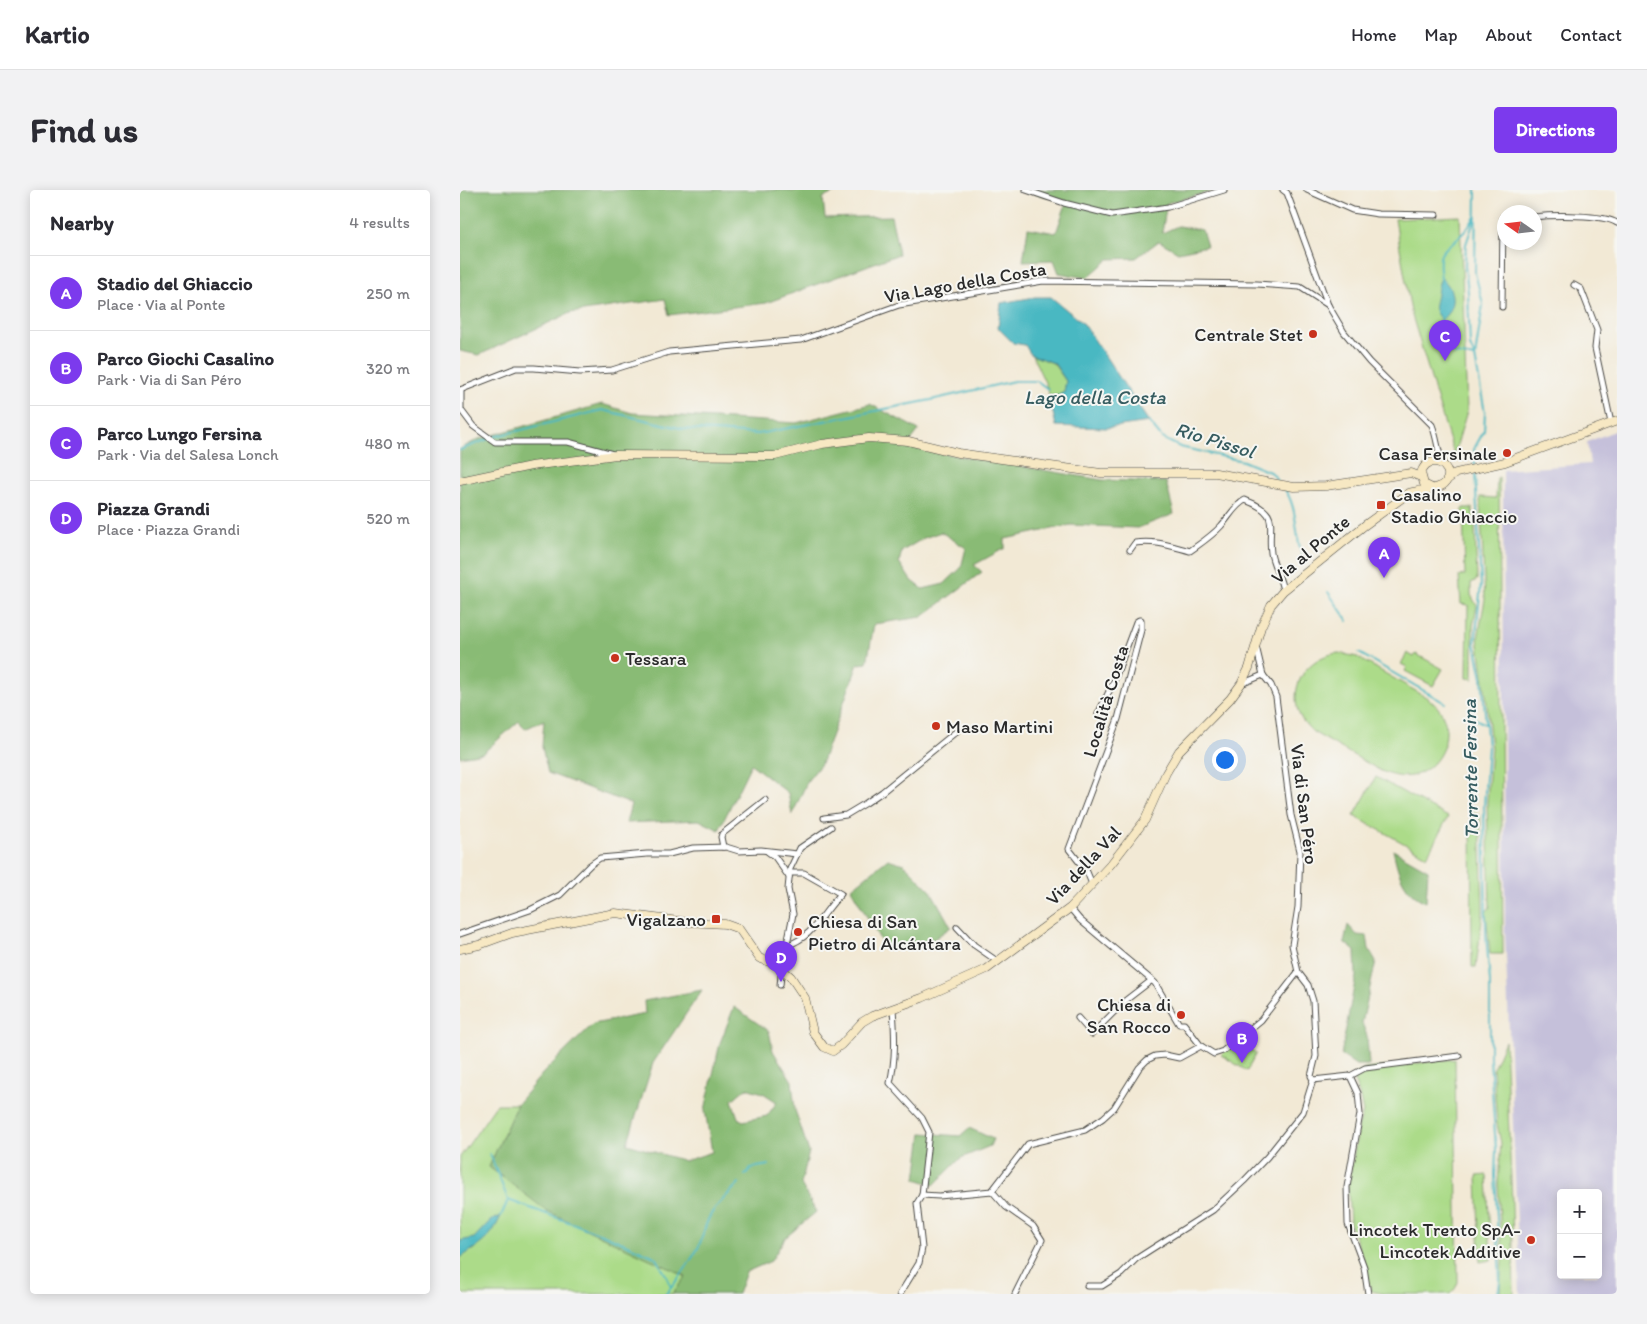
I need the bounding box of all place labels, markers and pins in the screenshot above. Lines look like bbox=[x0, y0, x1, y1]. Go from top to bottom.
pin: C bbox=[1429, 320, 1461, 361]
place label: Centrale Stet bbox=[1194, 323, 1303, 346]
marker: Centrale Stet bbox=[1307, 328, 1319, 340]
place label: Casa Fersinale bbox=[1379, 442, 1497, 465]
marker: Casa Fersinale bbox=[1501, 447, 1513, 459]
place label: Casalino Stadio Ghiaccio bbox=[1391, 483, 1517, 528]
marker: Casalino Stadio Ghiaccio bbox=[1375, 499, 1387, 511]
pin: A bbox=[1368, 537, 1400, 578]
place label: Tessara bbox=[625, 647, 687, 670]
marker: Tessara bbox=[609, 652, 621, 664]
place label: Maso Martini bbox=[946, 715, 1053, 738]
marker: Maso Martini bbox=[930, 720, 942, 732]
place label: Vigalzano bbox=[626, 908, 706, 931]
place label: Chiesa di San Pietro di Alcántara bbox=[808, 910, 961, 955]
marker: Vigalzano bbox=[710, 913, 722, 925]
marker: Chiesa di San Pietro di Alcántara bbox=[792, 926, 804, 938]
pin: D bbox=[765, 941, 797, 982]
place label: Chiesa di San Rocco bbox=[1087, 993, 1171, 1038]
marker: Chiesa di San Rocco bbox=[1175, 1009, 1187, 1021]
pin: B bbox=[1226, 1022, 1258, 1063]
place label: Lincotek Trento SpA- Lincotek Additive bbox=[1349, 1218, 1521, 1263]
marker: Lincotek Trento SpA- Lincotek Additive bbox=[1525, 1234, 1537, 1246]

